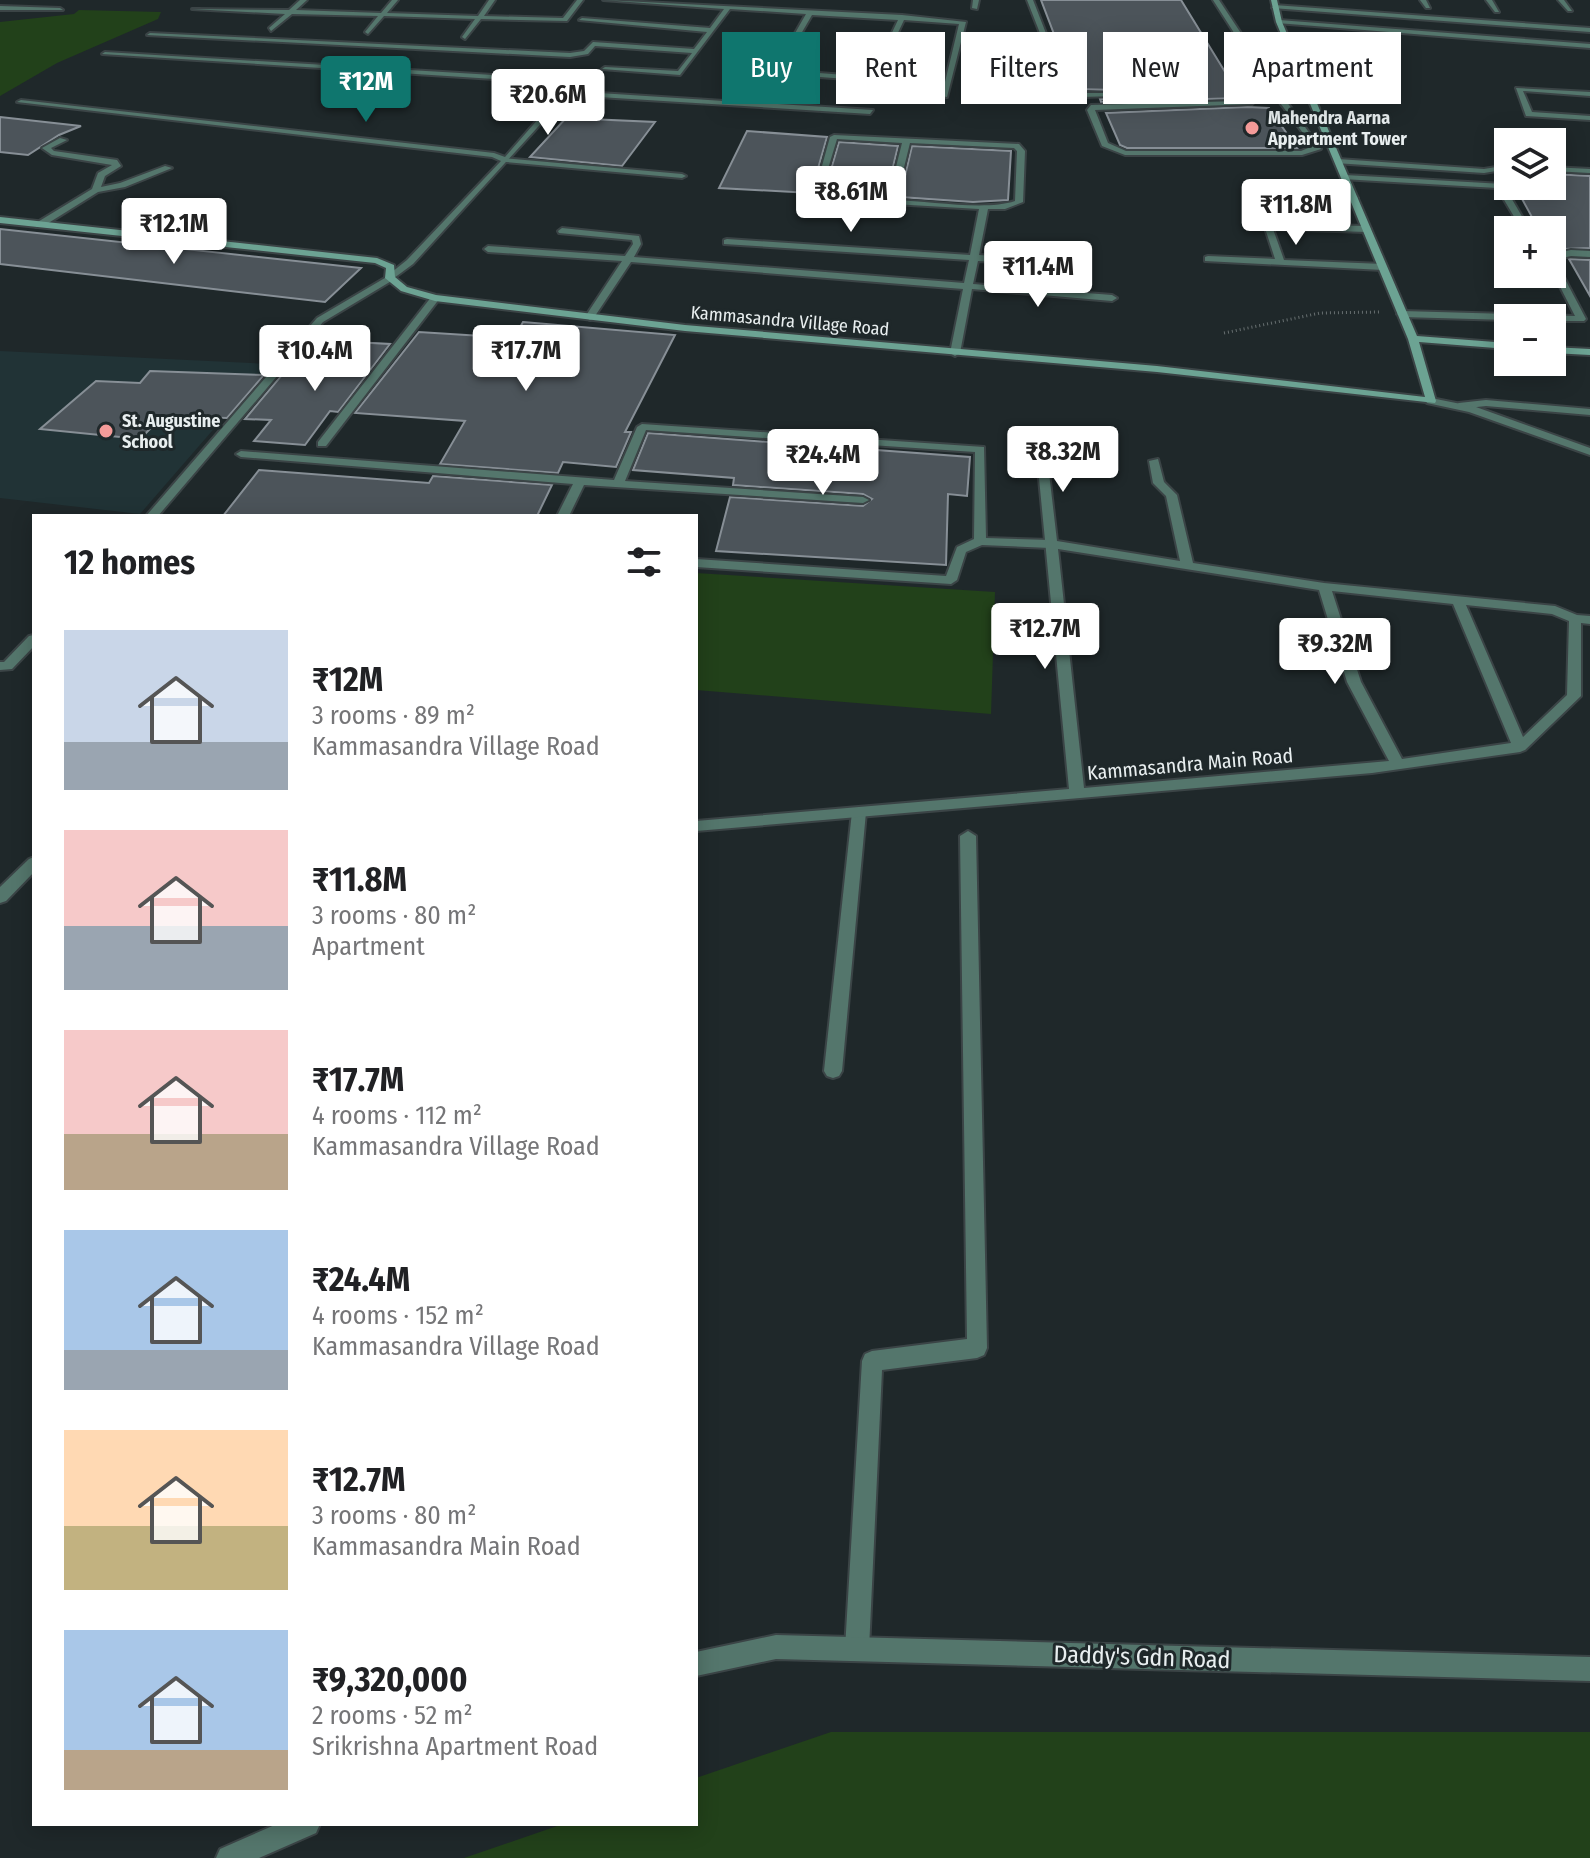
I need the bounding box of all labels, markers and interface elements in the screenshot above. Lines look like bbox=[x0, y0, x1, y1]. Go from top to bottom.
chip: Buy bbox=[722, 32, 820, 104]
chip: Rent bbox=[836, 32, 945, 104]
chip: Filters bbox=[961, 32, 1087, 104]
chip: New bbox=[1103, 32, 1208, 104]
chip: Apartment bbox=[1224, 32, 1401, 104]
pin: ₹12M bbox=[319, 56, 413, 124]
text: ₹12M bbox=[339, 66, 393, 97]
pin: ₹20.6M bbox=[483, 69, 613, 137]
text: ₹20.6M bbox=[510, 79, 586, 110]
place label: Mahendra Aarna Appartment Tower bbox=[1267, 107, 1407, 150]
marker: Mahendra Aarna Appartment Tower bbox=[1243, 119, 1261, 137]
map controls bbox=[1494, 128, 1566, 376]
button: layers bbox=[1494, 128, 1566, 200]
pin: ₹8.61M bbox=[786, 166, 916, 234]
text: ₹8.61M bbox=[814, 176, 888, 207]
pin: ₹11.8M bbox=[1231, 179, 1361, 247]
text: ₹11.8M bbox=[1260, 189, 1332, 220]
pin: ₹12.1M bbox=[109, 198, 239, 266]
text: ₹12.1M bbox=[140, 208, 208, 239]
button: + bbox=[1494, 216, 1566, 288]
pin: ₹11.4M bbox=[973, 241, 1103, 309]
text: ₹11.4M bbox=[1002, 251, 1074, 282]
street label: Kammasandra Village Road bbox=[690, 301, 890, 341]
button: − bbox=[1494, 304, 1566, 376]
pin: ₹10.4M bbox=[250, 325, 380, 393]
pin: ₹17.7M bbox=[461, 325, 591, 393]
text: ₹10.4M bbox=[277, 335, 353, 366]
text: ₹17.7M bbox=[491, 335, 561, 366]
place label: St. Augustine School bbox=[122, 410, 220, 453]
marker: St. Augustine School bbox=[97, 422, 115, 440]
pin: ₹8.32M bbox=[998, 426, 1128, 494]
pin: ₹24.4M bbox=[758, 429, 888, 497]
text: ₹8.32M bbox=[1025, 436, 1101, 467]
text: ₹24.4M bbox=[785, 439, 861, 470]
icon: filters bbox=[622, 540, 666, 584]
text: 12 homes bbox=[64, 542, 195, 583]
pin: ₹12.7M bbox=[980, 603, 1110, 671]
text: ₹12.7M bbox=[1009, 613, 1081, 644]
pin: ₹9.32M bbox=[1270, 618, 1400, 686]
text: ₹9.32M bbox=[1297, 628, 1373, 659]
text: ₹12M bbox=[312, 659, 383, 700]
icon: home bbox=[128, 662, 224, 758]
text: 3 rooms · 89 m² bbox=[312, 700, 475, 731]
text: Kammasandra Village Road bbox=[312, 731, 600, 762]
street label: Kammasandra Main Road bbox=[1086, 743, 1294, 785]
text: ₹11.8M bbox=[312, 859, 407, 900]
icon: home bbox=[128, 862, 224, 958]
text: 3 rooms · 80 m² bbox=[312, 900, 476, 931]
text: Apartment bbox=[312, 931, 425, 962]
text: ₹17.7M bbox=[312, 1059, 404, 1100]
icon: home bbox=[128, 1062, 224, 1158]
text: 4 rooms · 112 m² bbox=[312, 1100, 482, 1131]
text: Kammasandra Village Road bbox=[312, 1131, 600, 1162]
text: ₹24.4M bbox=[312, 1259, 410, 1300]
icon: home bbox=[128, 1262, 224, 1358]
text: 4 rooms · 152 m² bbox=[312, 1300, 484, 1331]
text: Kammasandra Village Road bbox=[312, 1331, 600, 1362]
text: ₹12.7M bbox=[312, 1459, 406, 1500]
icon: home bbox=[128, 1462, 224, 1558]
text: 3 rooms · 80 m² bbox=[312, 1500, 476, 1531]
text: Kammasandra Main Road bbox=[312, 1531, 581, 1562]
street label: Daddy's Gdn Road bbox=[1053, 1640, 1231, 1674]
text: ₹9,320,000 bbox=[312, 1659, 467, 1700]
icon: home bbox=[128, 1662, 224, 1758]
text: 2 rooms · 52 m² bbox=[312, 1700, 473, 1731]
text: Srikrishna Apartment Road bbox=[312, 1731, 598, 1762]

